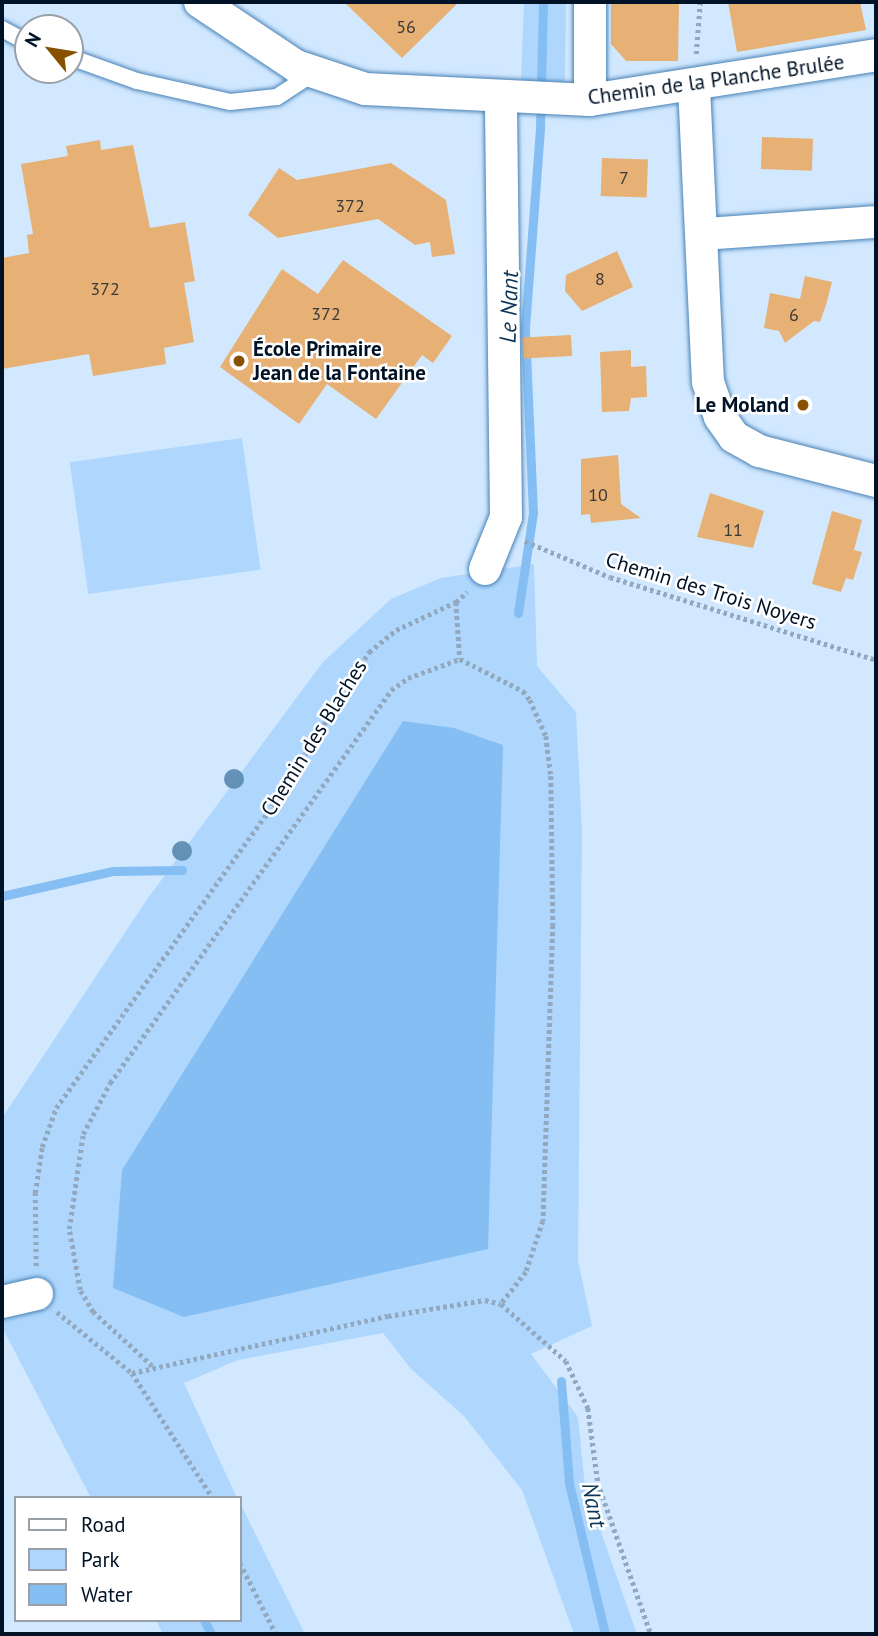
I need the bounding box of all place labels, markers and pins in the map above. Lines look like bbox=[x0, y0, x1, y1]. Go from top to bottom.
place label: École Primaire Jean de la Fontaine bbox=[253, 336, 426, 386]
marker: École Primaire Jean de la Fontaine bbox=[231, 353, 247, 369]
place label: Le Moland bbox=[696, 392, 789, 418]
marker: Le Moland bbox=[795, 397, 811, 413]

